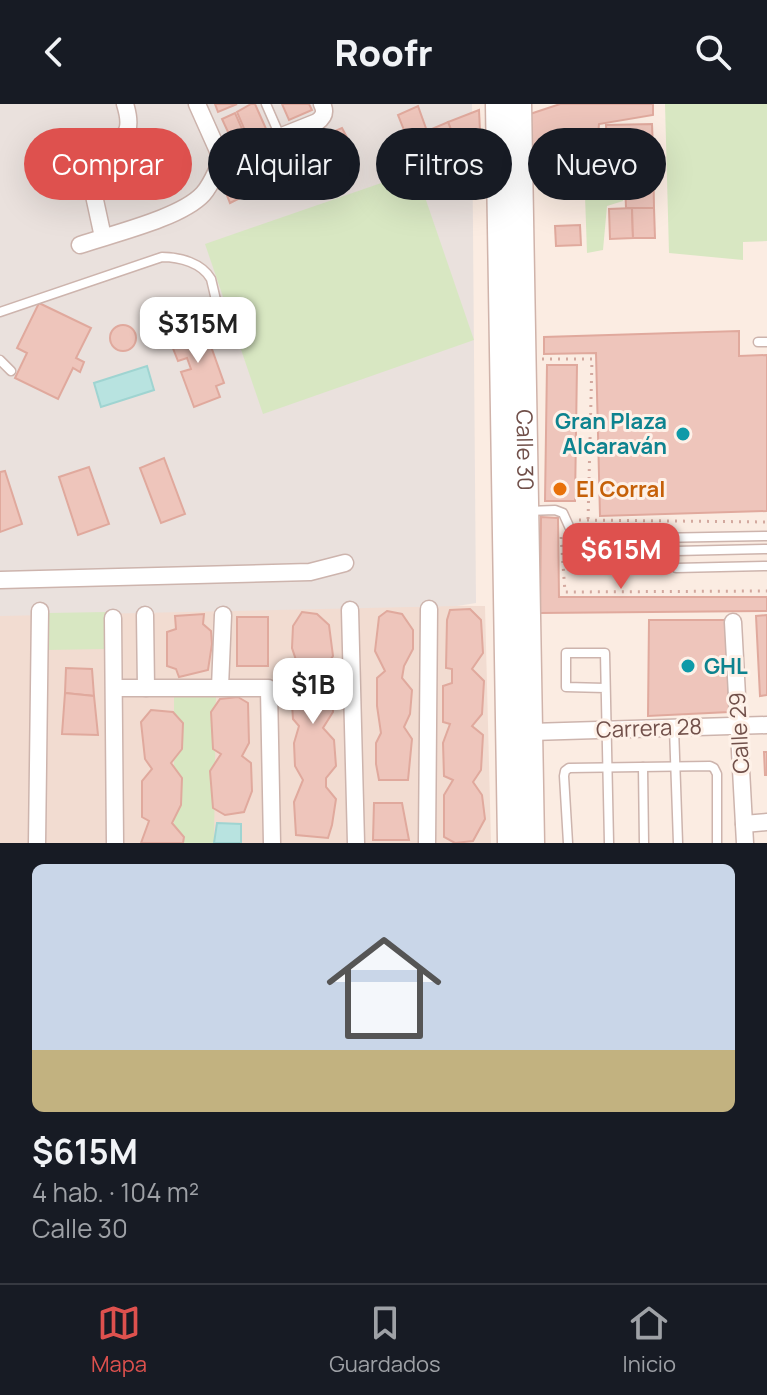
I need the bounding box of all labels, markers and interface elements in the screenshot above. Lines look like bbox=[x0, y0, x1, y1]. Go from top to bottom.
text: Roofr bbox=[335, 28, 433, 77]
icon: back bbox=[32, 30, 76, 74]
icon: search bbox=[691, 30, 735, 74]
chip: Comprar bbox=[24, 128, 192, 200]
chip: Alquilar bbox=[208, 128, 360, 200]
chip: Filtros bbox=[376, 128, 512, 200]
chip: Nuevo bbox=[528, 128, 666, 200]
pin: $315M bbox=[142, 297, 254, 365]
text: $315M bbox=[158, 305, 238, 341]
place label: Gran Plaza Alcaraván bbox=[555, 406, 667, 461]
street label: Calle 30 bbox=[509, 409, 541, 491]
marker: Gran Plaza Alcaraván bbox=[674, 425, 692, 443]
place label: El Corral bbox=[576, 474, 665, 504]
marker: El Corral bbox=[551, 480, 569, 498]
pin: $615M bbox=[565, 523, 677, 591]
text: $615M bbox=[581, 531, 661, 567]
place label: GHL bbox=[704, 651, 748, 681]
marker: GHL bbox=[679, 657, 697, 675]
pin: $1B bbox=[274, 658, 352, 726]
text: $1B bbox=[291, 666, 335, 702]
street label: Calle 29 bbox=[722, 691, 756, 775]
street label: Carrera 28 bbox=[596, 711, 702, 745]
icon: home bbox=[312, 916, 456, 1060]
text: $615M bbox=[32, 1128, 138, 1174]
text: 4 hab. · 104 m² bbox=[32, 1174, 199, 1210]
text: Calle 30 bbox=[32, 1210, 128, 1246]
tab: Mapa bbox=[91, 1301, 147, 1379]
tab: Guardados bbox=[329, 1301, 440, 1379]
tab: Inicio bbox=[623, 1301, 676, 1379]

